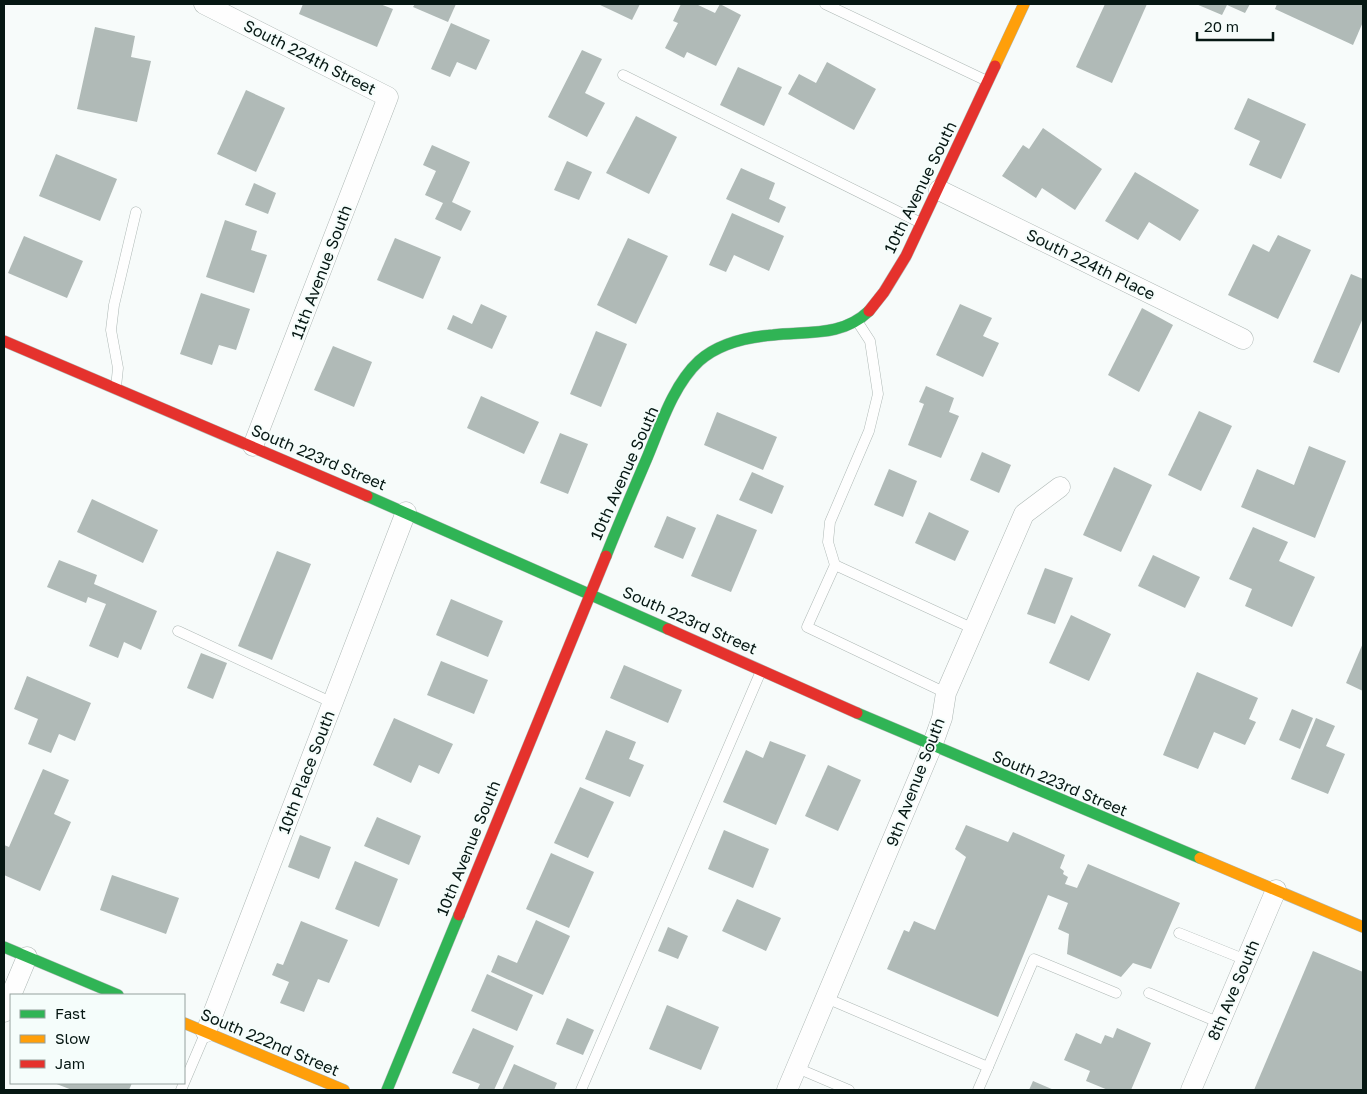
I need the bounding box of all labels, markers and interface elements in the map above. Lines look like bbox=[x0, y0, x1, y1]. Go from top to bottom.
scale bar bbox=[1197, 10, 1273, 42]
street label: South 224th Street bbox=[241, 15, 379, 99]
text: 20 m bbox=[1204, 17, 1239, 35]
street label: 10th Avenue South bbox=[879, 118, 961, 256]
street label: 11th Avenue South bbox=[286, 202, 356, 342]
street label: South 224th Place bbox=[1023, 224, 1159, 304]
street label: 10th Avenue South bbox=[586, 403, 662, 543]
street label: South 223rd Street bbox=[248, 419, 390, 495]
street label: South 223rd Street bbox=[620, 581, 760, 659]
street label: 10th Place South bbox=[273, 708, 339, 836]
street label: 9th Avenue South bbox=[881, 715, 949, 849]
street label: South 223rd Street bbox=[989, 745, 1131, 821]
street label: 10th Avenue South bbox=[432, 777, 504, 919]
street label: 8th Ave South bbox=[1203, 937, 1263, 1043]
legend bbox=[10, 994, 185, 1084]
text: Fast bbox=[55, 1004, 86, 1022]
street label: South 222nd Street bbox=[198, 1004, 342, 1080]
text: Slow bbox=[55, 1029, 90, 1047]
text: Jam bbox=[55, 1054, 85, 1072]

